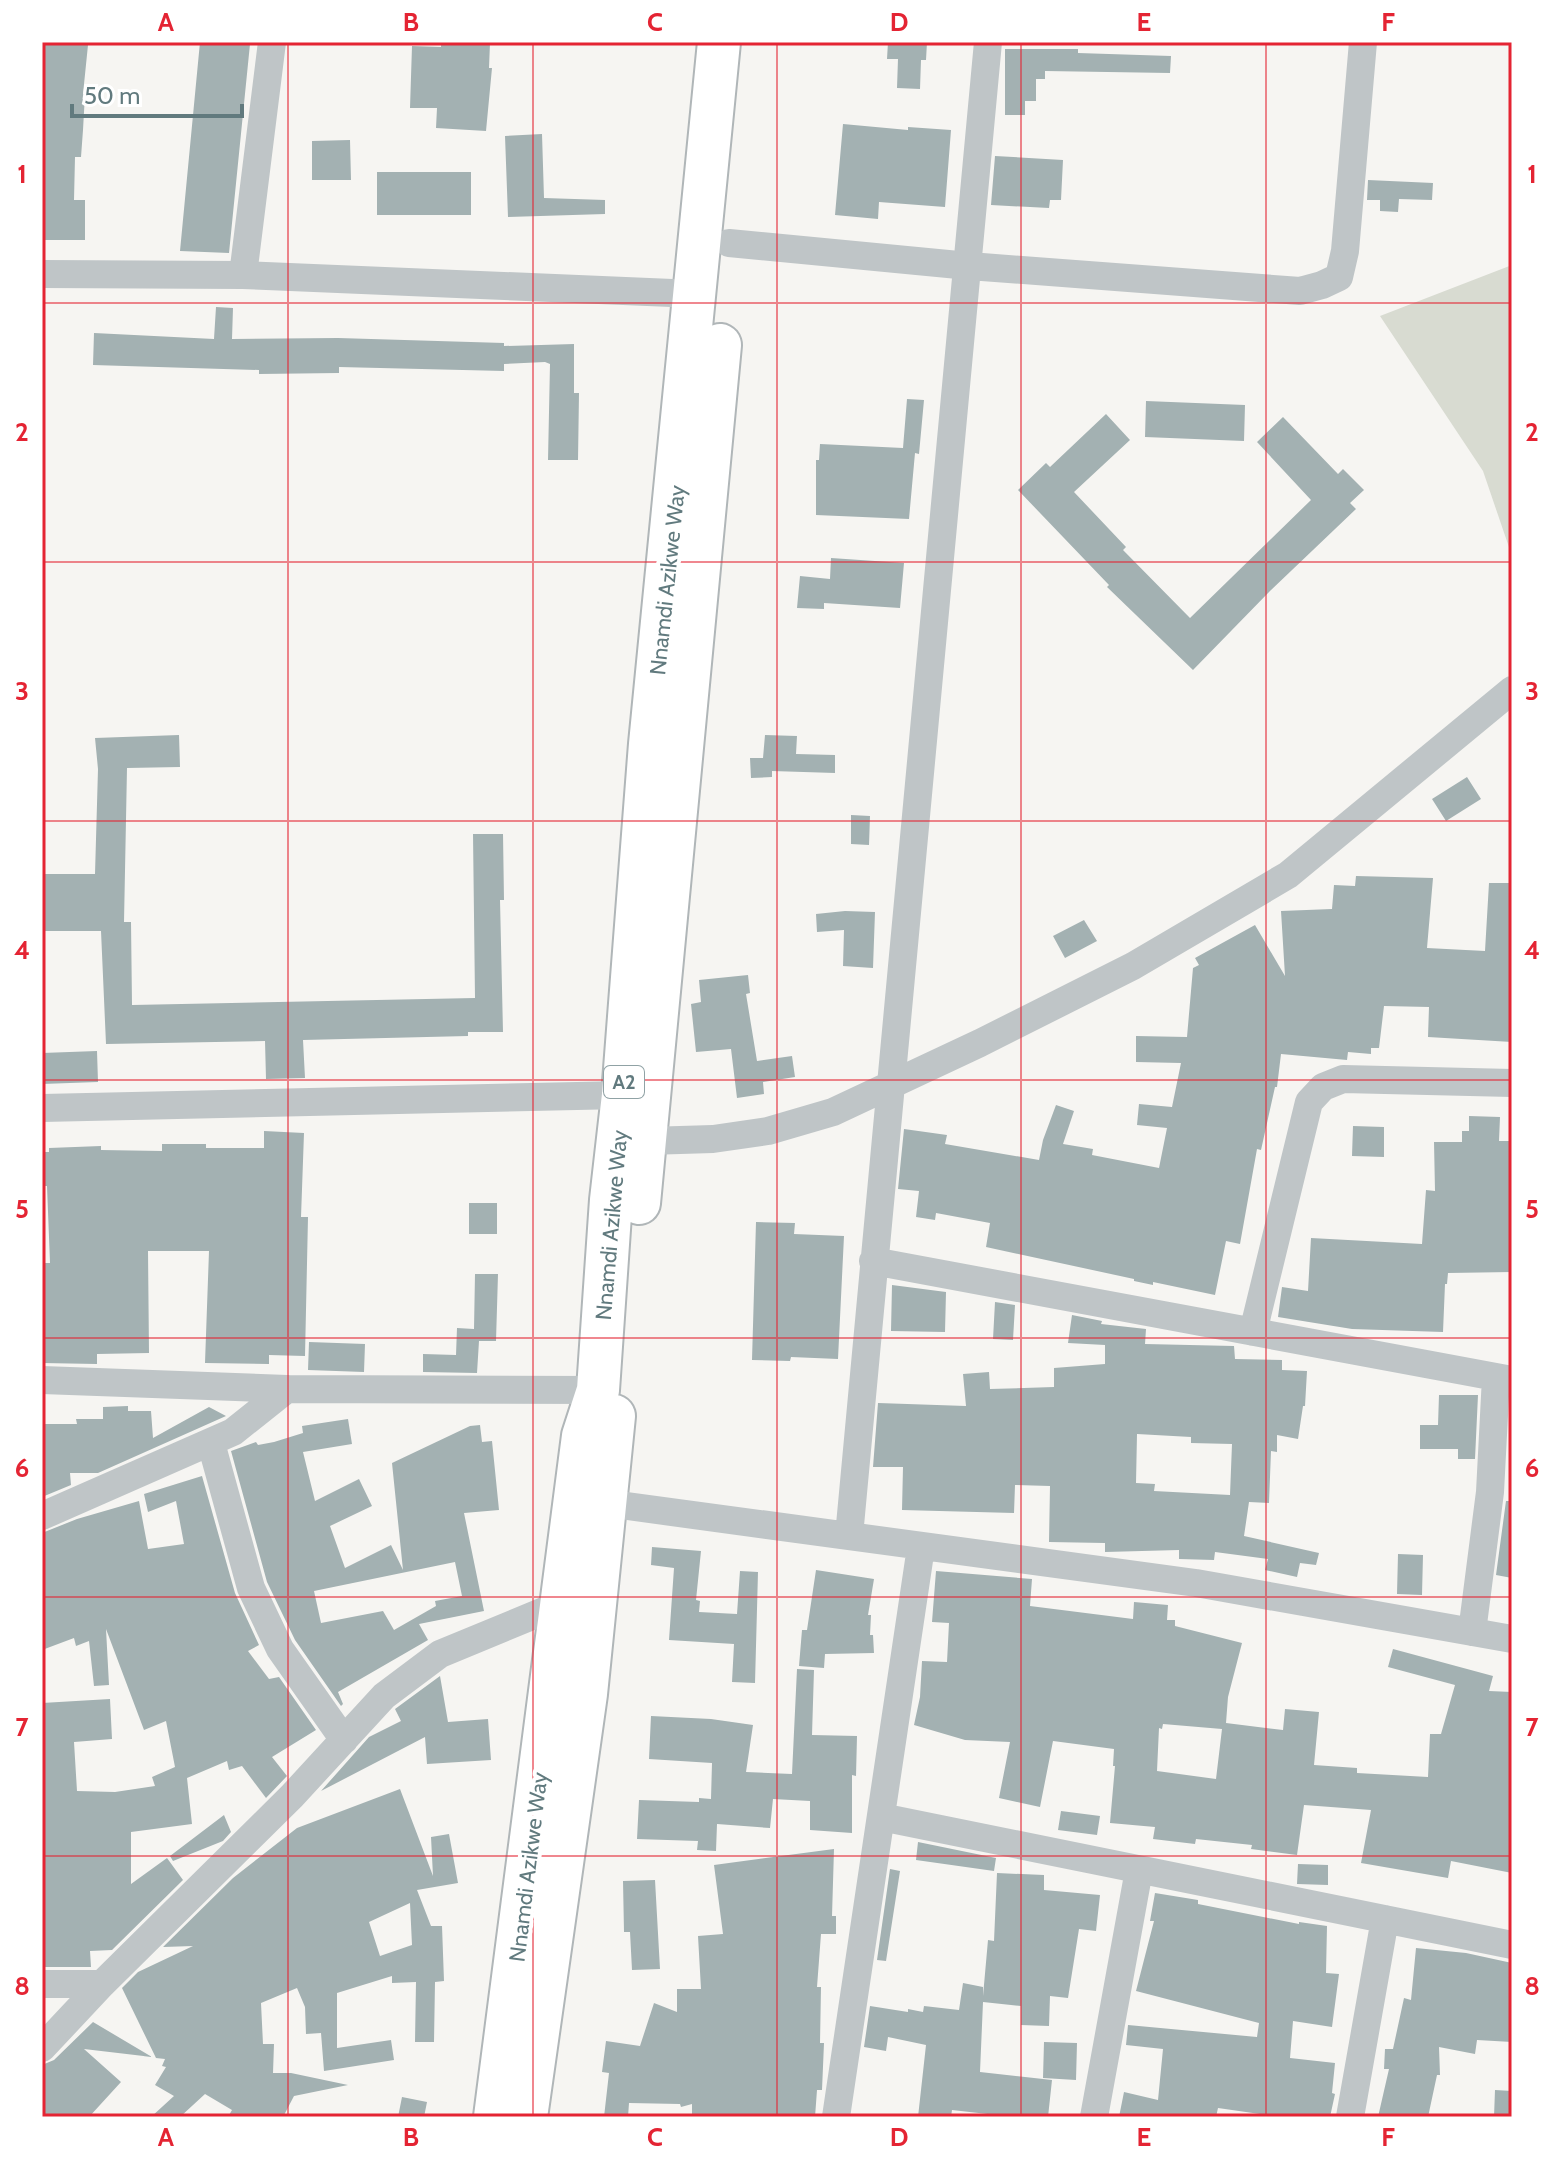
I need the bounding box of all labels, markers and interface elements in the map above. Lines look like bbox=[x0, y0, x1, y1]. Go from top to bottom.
text: A bbox=[158, 6, 175, 38]
text: B bbox=[403, 6, 419, 38]
text: C bbox=[647, 6, 663, 38]
text: D bbox=[890, 6, 908, 38]
text: E bbox=[1137, 6, 1151, 38]
text: F bbox=[1381, 6, 1395, 38]
scale bar bbox=[72, 68, 242, 118]
text: 50 m bbox=[84, 81, 140, 110]
text: 1 bbox=[17, 158, 27, 190]
text: 1 bbox=[1527, 158, 1537, 190]
text: 2 bbox=[15, 416, 29, 448]
text: 2 bbox=[1525, 416, 1539, 448]
street label: Nnamdi Azikwe Way bbox=[644, 484, 691, 676]
text: 3 bbox=[15, 675, 29, 707]
text: 3 bbox=[1525, 675, 1539, 707]
text: 4 bbox=[14, 934, 30, 966]
text: 4 bbox=[1524, 934, 1540, 966]
road number: A2 bbox=[604, 1066, 644, 1098]
street label: Nnamdi Azikwe Way bbox=[590, 1129, 633, 1321]
text: 5 bbox=[15, 1193, 29, 1225]
text: 5 bbox=[1525, 1193, 1539, 1225]
text: 6 bbox=[15, 1452, 29, 1484]
text: 6 bbox=[1525, 1452, 1539, 1484]
text: 7 bbox=[15, 1711, 29, 1743]
text: 7 bbox=[1525, 1711, 1539, 1743]
street label: Nnamdi Azikwe Way bbox=[503, 1771, 554, 1963]
text: 8 bbox=[14, 1970, 30, 2002]
text: 8 bbox=[1524, 1970, 1540, 2002]
text: A bbox=[158, 2121, 175, 2153]
text: B bbox=[403, 2121, 419, 2153]
text: C bbox=[647, 2121, 663, 2153]
text: D bbox=[890, 2121, 908, 2153]
text: E bbox=[1137, 2121, 1151, 2153]
text: F bbox=[1381, 2121, 1395, 2153]

